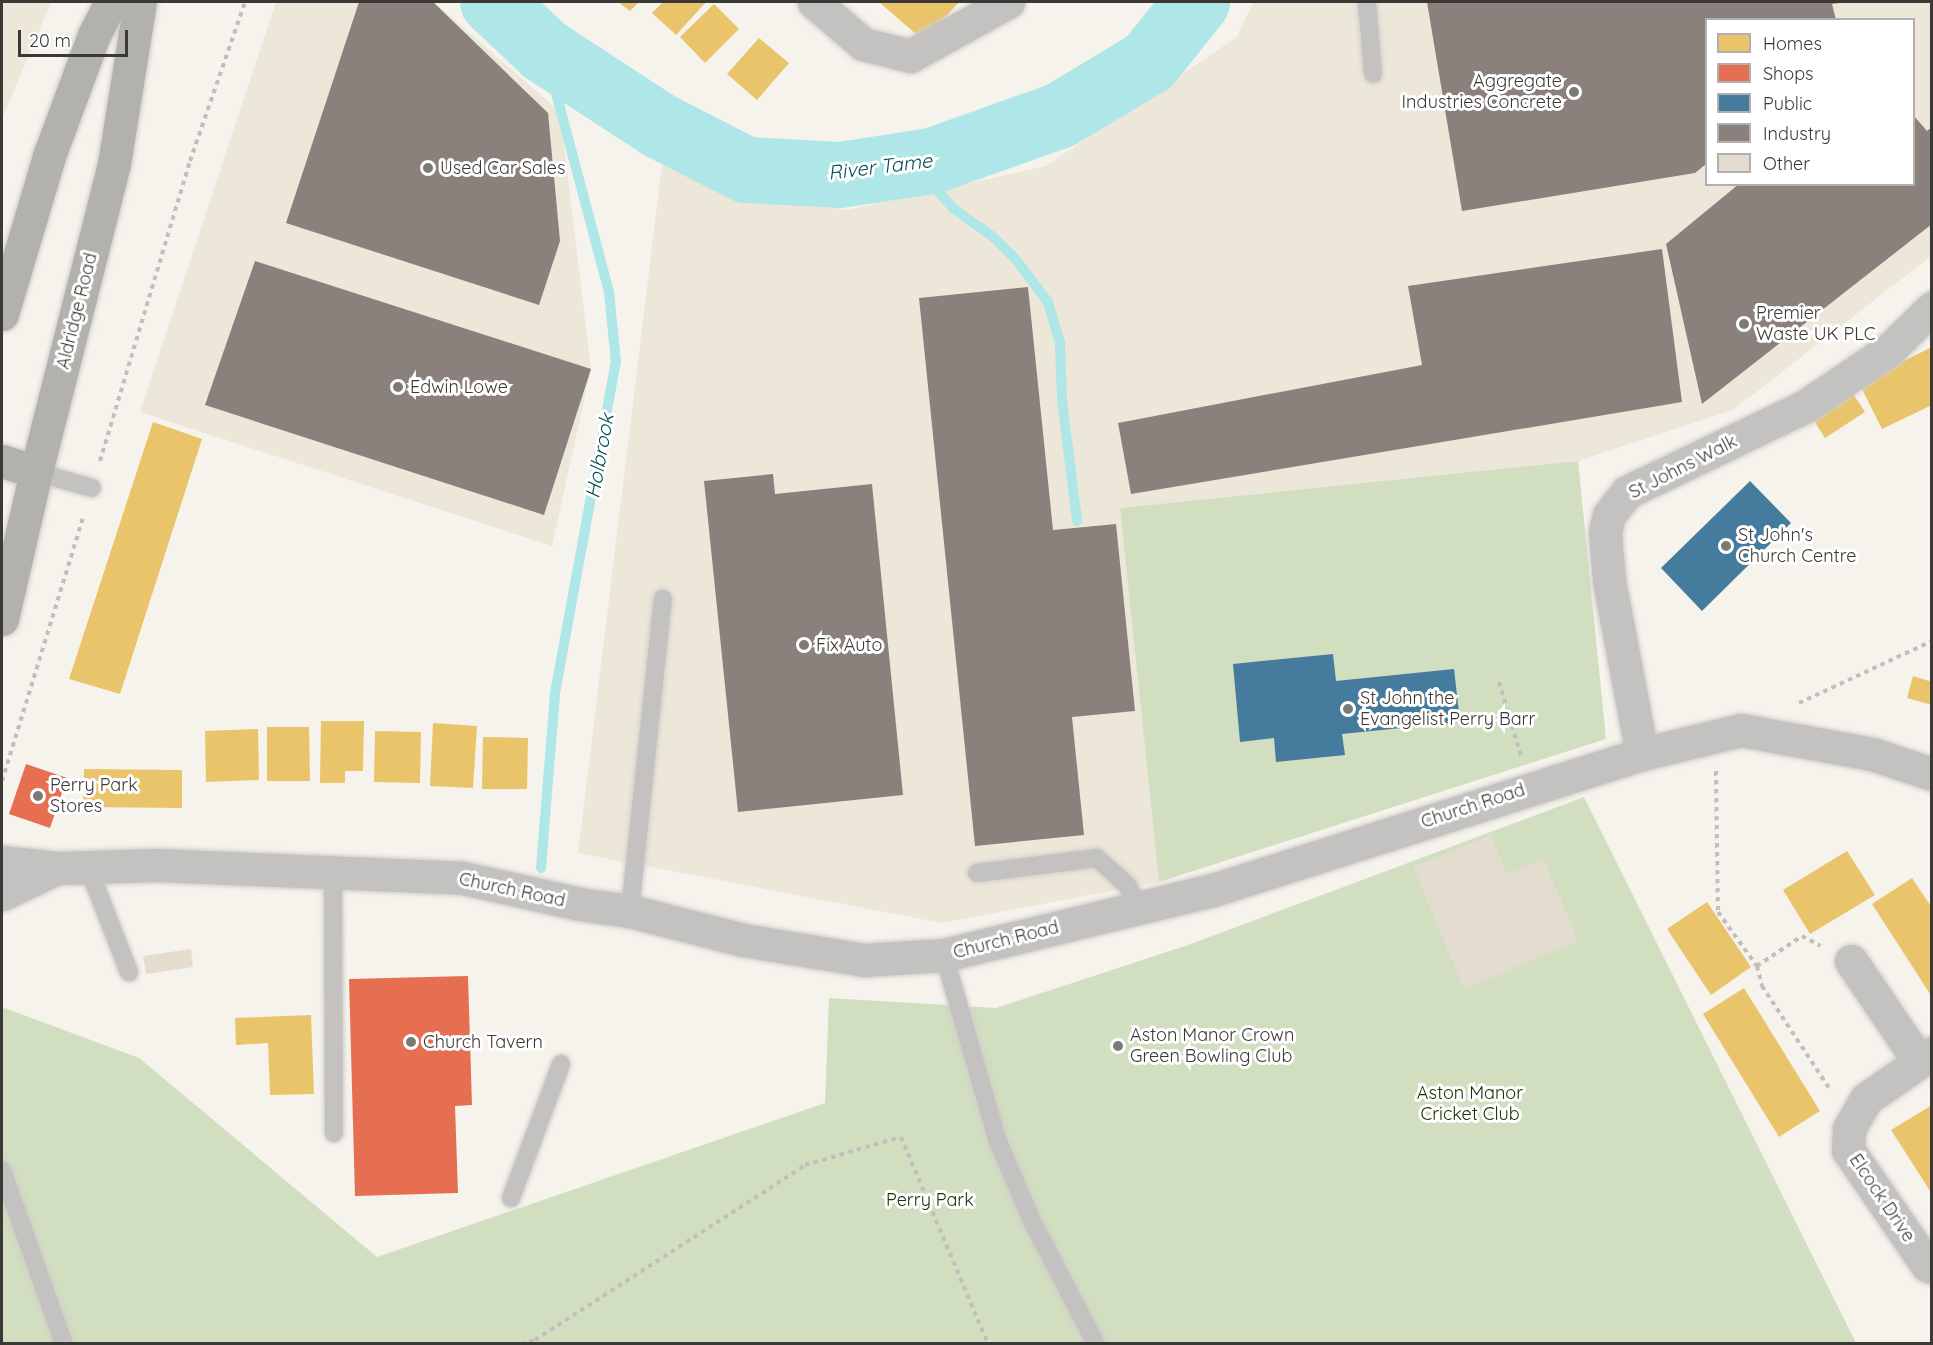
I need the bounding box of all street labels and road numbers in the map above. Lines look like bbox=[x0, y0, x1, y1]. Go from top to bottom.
street label: Aldridge Road bbox=[52, 251, 102, 371]
street label: St Johns Walk bbox=[1625, 431, 1741, 503]
street label: Church Road bbox=[1418, 779, 1528, 833]
street label: Church Road bbox=[457, 868, 567, 912]
street label: Church Road bbox=[951, 916, 1061, 964]
street label: Elcock Drive bbox=[1845, 1150, 1919, 1246]

